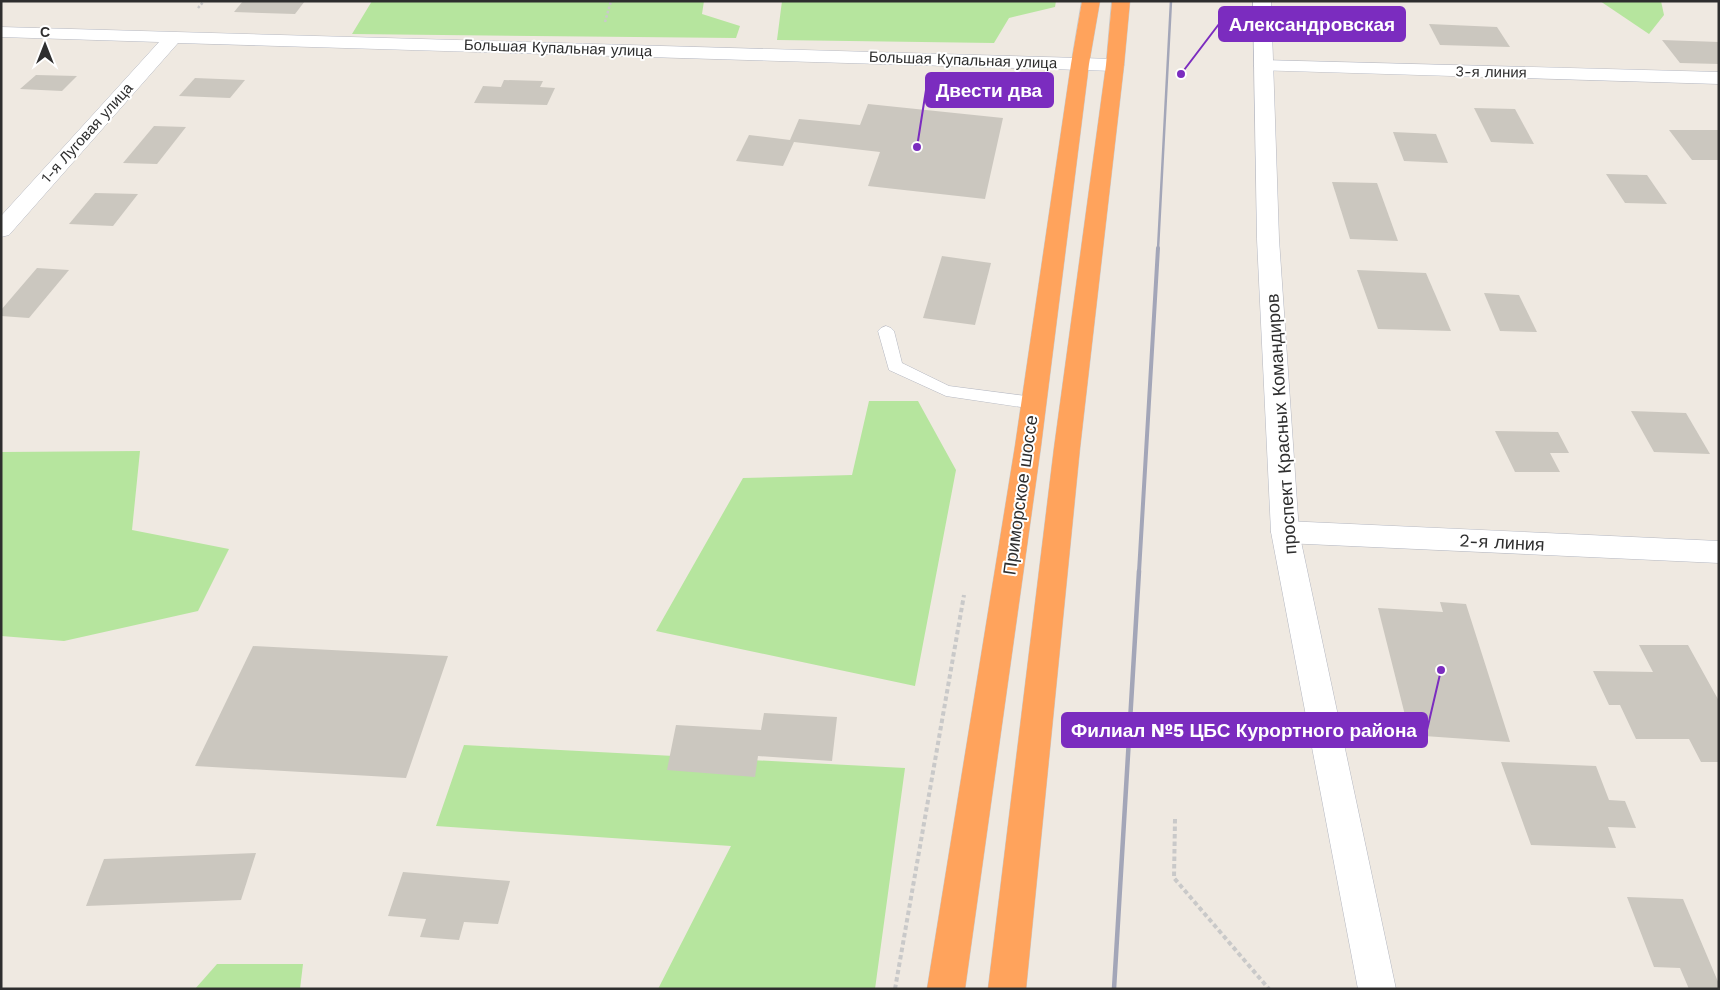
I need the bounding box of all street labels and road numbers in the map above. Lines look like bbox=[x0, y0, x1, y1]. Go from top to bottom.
street label: Большая Купальная улица bbox=[464, 36, 653, 60]
street label: Большая Купальная улица bbox=[869, 48, 1058, 72]
street label: 3-я линия bbox=[1455, 62, 1527, 82]
street label: 1-я Луговая улица bbox=[37, 79, 137, 187]
street label: проспект Красных Командиров bbox=[1261, 293, 1301, 555]
street label: Приморское шоссе bbox=[998, 414, 1042, 576]
street label: 2-я линия bbox=[1459, 529, 1545, 555]

